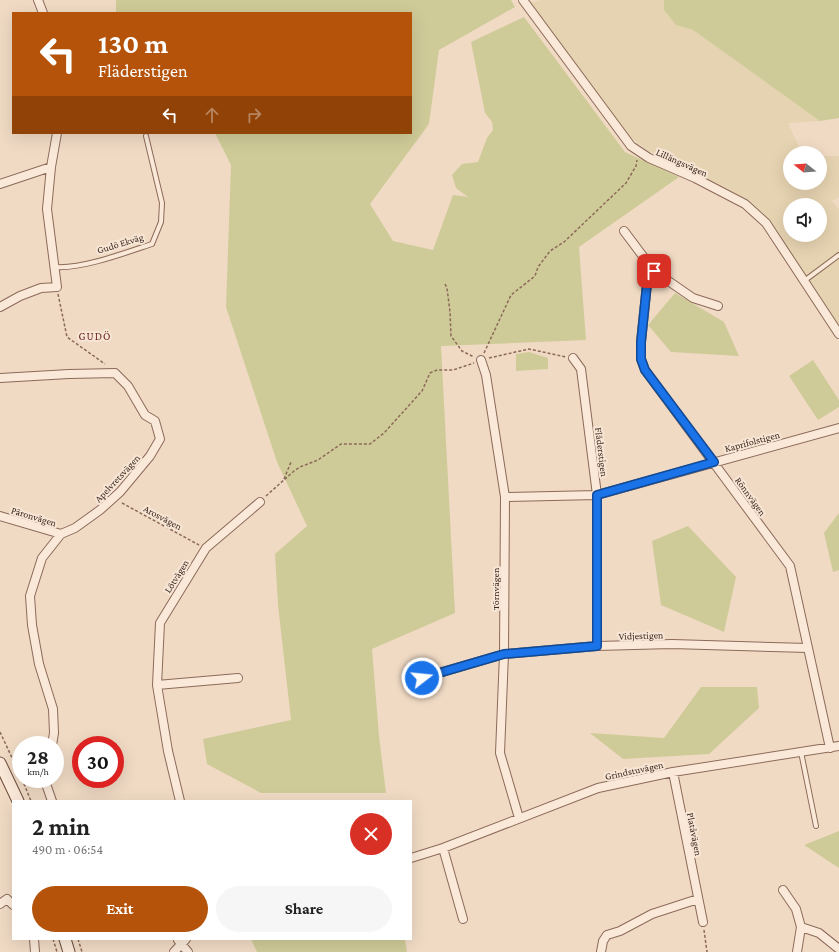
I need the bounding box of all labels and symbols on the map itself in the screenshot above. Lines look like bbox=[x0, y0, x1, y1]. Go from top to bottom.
street label: Lillängsvägen bbox=[654, 146, 710, 179]
north arrow bbox=[783, 146, 827, 190]
street label: Gudö Ekväg bbox=[96, 231, 145, 256]
pin bbox=[637, 254, 671, 288]
district label: GUDÖ bbox=[79, 330, 111, 342]
street label: Fläderstigen bbox=[593, 427, 610, 478]
street label: Kaprifolstigen bbox=[723, 429, 781, 454]
street label: Apelvretsvägen bbox=[92, 452, 143, 504]
street label: Rönnvägen bbox=[733, 475, 769, 518]
street label: Arosvägen bbox=[142, 503, 184, 532]
street label: Päronvägen bbox=[10, 504, 58, 529]
street label: Lötvägen bbox=[162, 557, 191, 595]
street label: Törnvägen bbox=[490, 567, 501, 610]
street label: Vidjestigen bbox=[618, 629, 664, 643]
position arrow bbox=[401, 657, 443, 699]
speed limit sign: 30 bbox=[72, 736, 124, 788]
street label: Grindstuvägen bbox=[604, 759, 665, 782]
street label: Platåvägen bbox=[685, 812, 704, 857]

